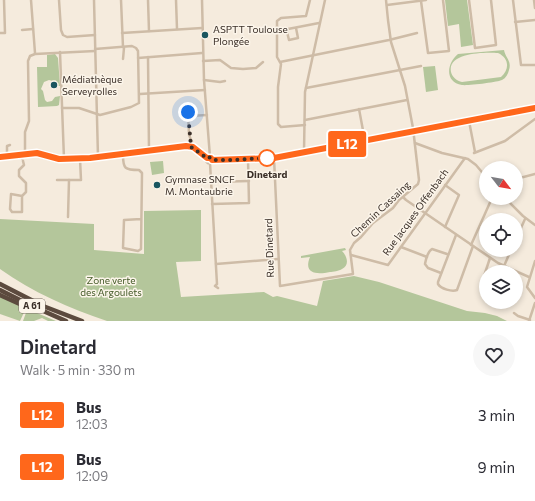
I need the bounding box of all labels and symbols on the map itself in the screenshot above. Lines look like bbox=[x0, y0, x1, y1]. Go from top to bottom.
place label: ASPTT Toulouse Plongée bbox=[213, 23, 288, 47]
marker: ASPTT Toulouse Plongée bbox=[200, 30, 210, 40]
place label: Médiathèque Serveyrolles bbox=[62, 73, 122, 97]
marker: Médiathèque Serveyrolles bbox=[49, 80, 59, 90]
your location bbox=[178, 102, 198, 122]
line badge: L12 bbox=[324, 131, 370, 157]
marker: Dinetard bbox=[258, 149, 276, 167]
north arrow bbox=[479, 161, 523, 205]
street label: Rue Jacques Offenbach bbox=[380, 166, 450, 258]
place label: Dinetard bbox=[247, 168, 287, 180]
place label: Gymnase SNCF M. Montaubrie bbox=[165, 173, 235, 197]
street label: Chemin Cassaing bbox=[348, 178, 413, 240]
marker: Gymnase SNCF M. Montaubrie bbox=[152, 180, 162, 190]
street label: Rue Dinetard bbox=[262, 218, 276, 278]
park label: Zone verte des Argoulets bbox=[80, 274, 142, 298]
road number: A 61 bbox=[19, 299, 45, 313]

